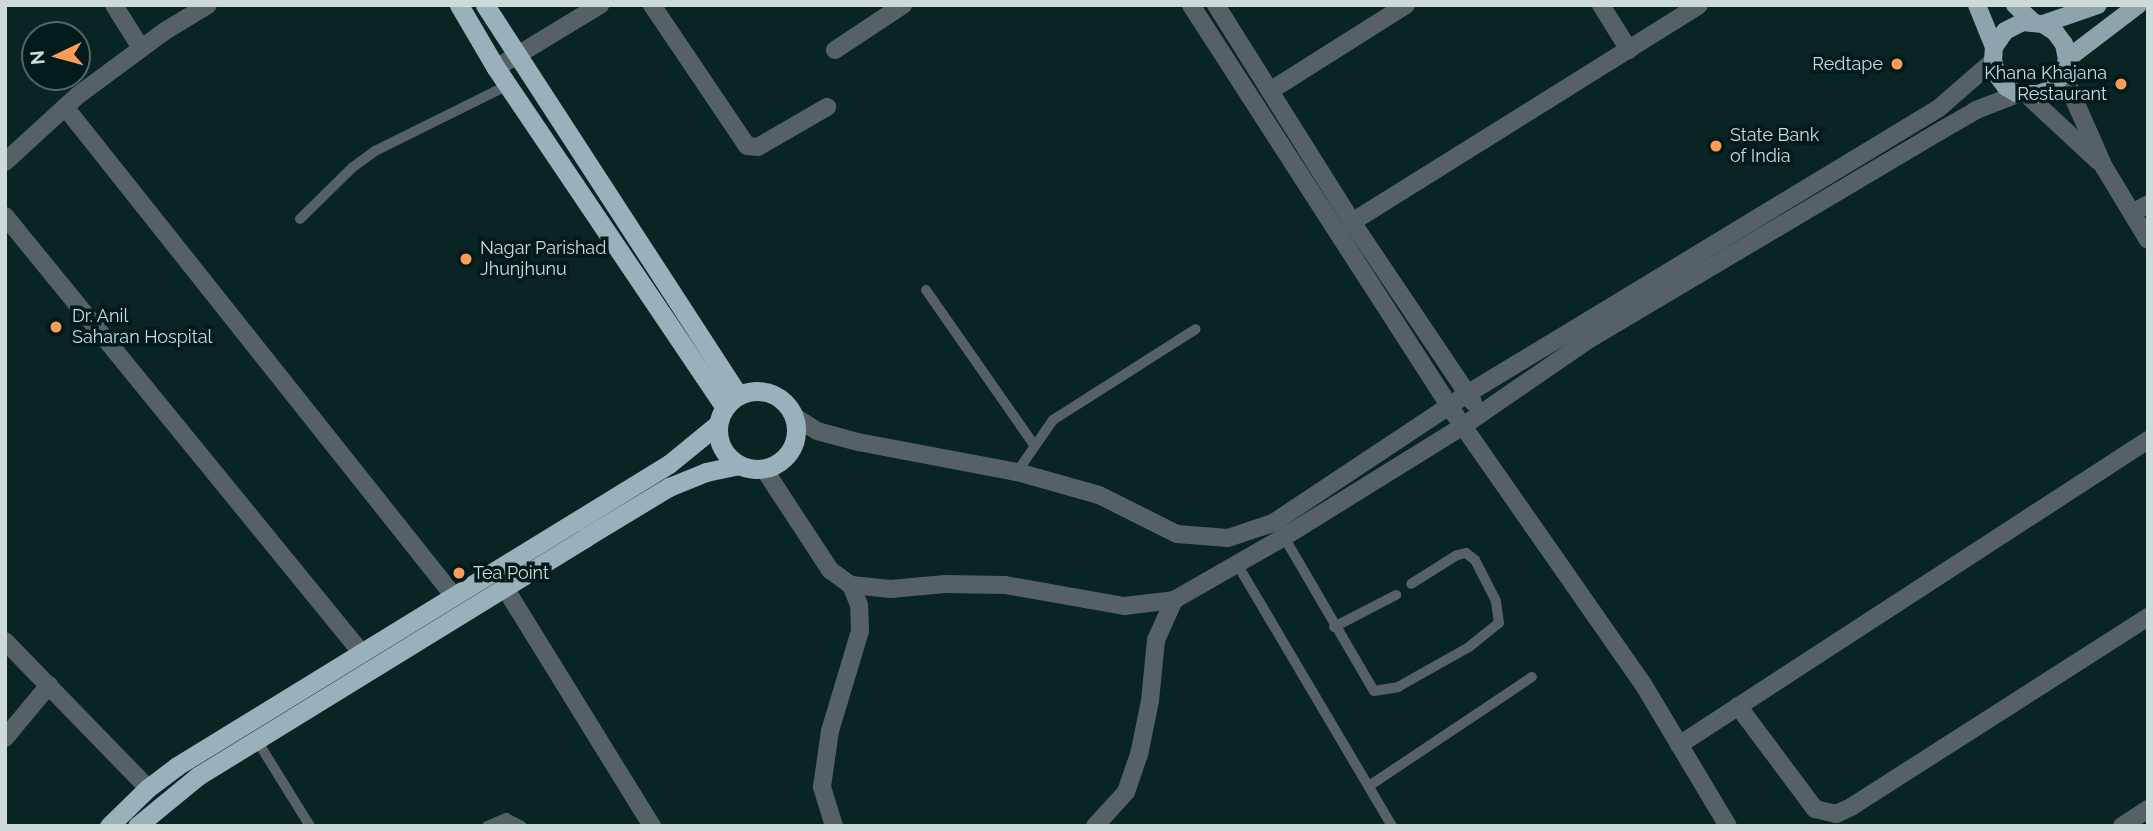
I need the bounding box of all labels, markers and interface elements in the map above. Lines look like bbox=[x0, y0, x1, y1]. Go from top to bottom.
north arrow bbox=[21, 21, 91, 91]
text: N bbox=[25, 49, 49, 66]
place label: Redtape bbox=[1812, 53, 1883, 75]
marker: Redtape bbox=[1889, 56, 1905, 72]
place label: Khana Khajana Restaurant bbox=[1984, 63, 2107, 106]
marker: Khana Khajana Restaurant bbox=[2113, 76, 2129, 92]
place label: State Bank of India bbox=[1730, 125, 1819, 168]
marker: State Bank of India bbox=[1708, 138, 1724, 154]
place label: Nagar Parishad Jhunjhunu bbox=[480, 238, 607, 280]
marker: Nagar Parishad Jhunjhunu bbox=[458, 251, 474, 267]
place label: Dr. Anil Saharan Hospital bbox=[72, 306, 213, 348]
marker: Dr. Anil Saharan Hospital bbox=[46, 317, 66, 337]
place label: Tea Point bbox=[473, 562, 549, 584]
marker: Tea Point bbox=[451, 565, 467, 581]

